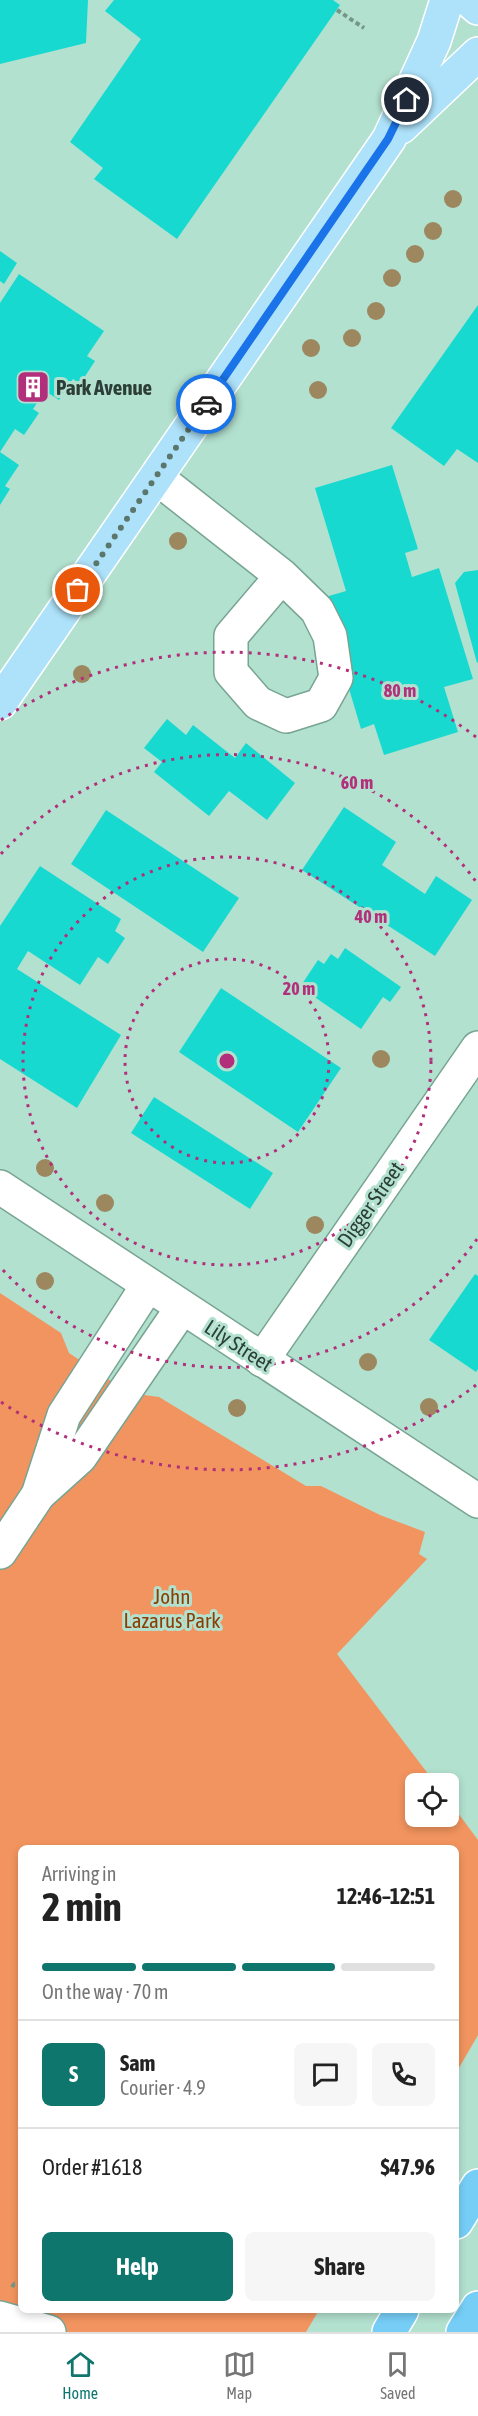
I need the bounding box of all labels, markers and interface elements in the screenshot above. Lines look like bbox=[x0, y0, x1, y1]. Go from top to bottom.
pin bbox=[381, 74, 432, 125]
icon: home bbox=[390, 83, 423, 116]
building icon: Park Avenue bbox=[15, 369, 51, 405]
courier bbox=[176, 374, 236, 434]
place label: Park Avenue bbox=[56, 375, 152, 399]
icon: car bbox=[190, 388, 223, 421]
pin bbox=[52, 564, 103, 615]
icon: bag bbox=[61, 573, 94, 606]
text: 80 m bbox=[384, 680, 416, 701]
text: 60 m bbox=[341, 772, 373, 793]
text: 40 m bbox=[354, 906, 387, 927]
text: 20 m bbox=[283, 978, 315, 999]
centre of rings bbox=[217, 1051, 237, 1071]
street label: Digger Street bbox=[332, 1157, 408, 1251]
street label: Lily Street bbox=[201, 1314, 277, 1376]
park label: John Lazarus Park bbox=[124, 1584, 220, 1632]
map controls bbox=[405, 1773, 459, 1827]
button: locate bbox=[405, 1773, 459, 1827]
text: Arriving in bbox=[42, 1862, 116, 1885]
text: 12:46–12:51 bbox=[337, 1883, 435, 1909]
text: 2 min bbox=[42, 1885, 122, 1929]
text: On the way · 70 m bbox=[42, 1980, 168, 2003]
button: chat bbox=[294, 2043, 357, 2106]
button: phone bbox=[372, 2043, 435, 2106]
text: Sam bbox=[120, 2050, 155, 2076]
text: S bbox=[69, 2061, 78, 2087]
text: Courier · 4.9 bbox=[120, 2076, 206, 2099]
text: Order #1618 bbox=[42, 2154, 142, 2180]
text: $47.96 bbox=[380, 2154, 435, 2180]
button: Help bbox=[42, 2232, 233, 2301]
button: Share bbox=[245, 2232, 435, 2301]
tab: Home bbox=[62, 2348, 98, 2402]
tab: Map bbox=[223, 2348, 256, 2402]
tab: Saved bbox=[380, 2348, 416, 2402]

